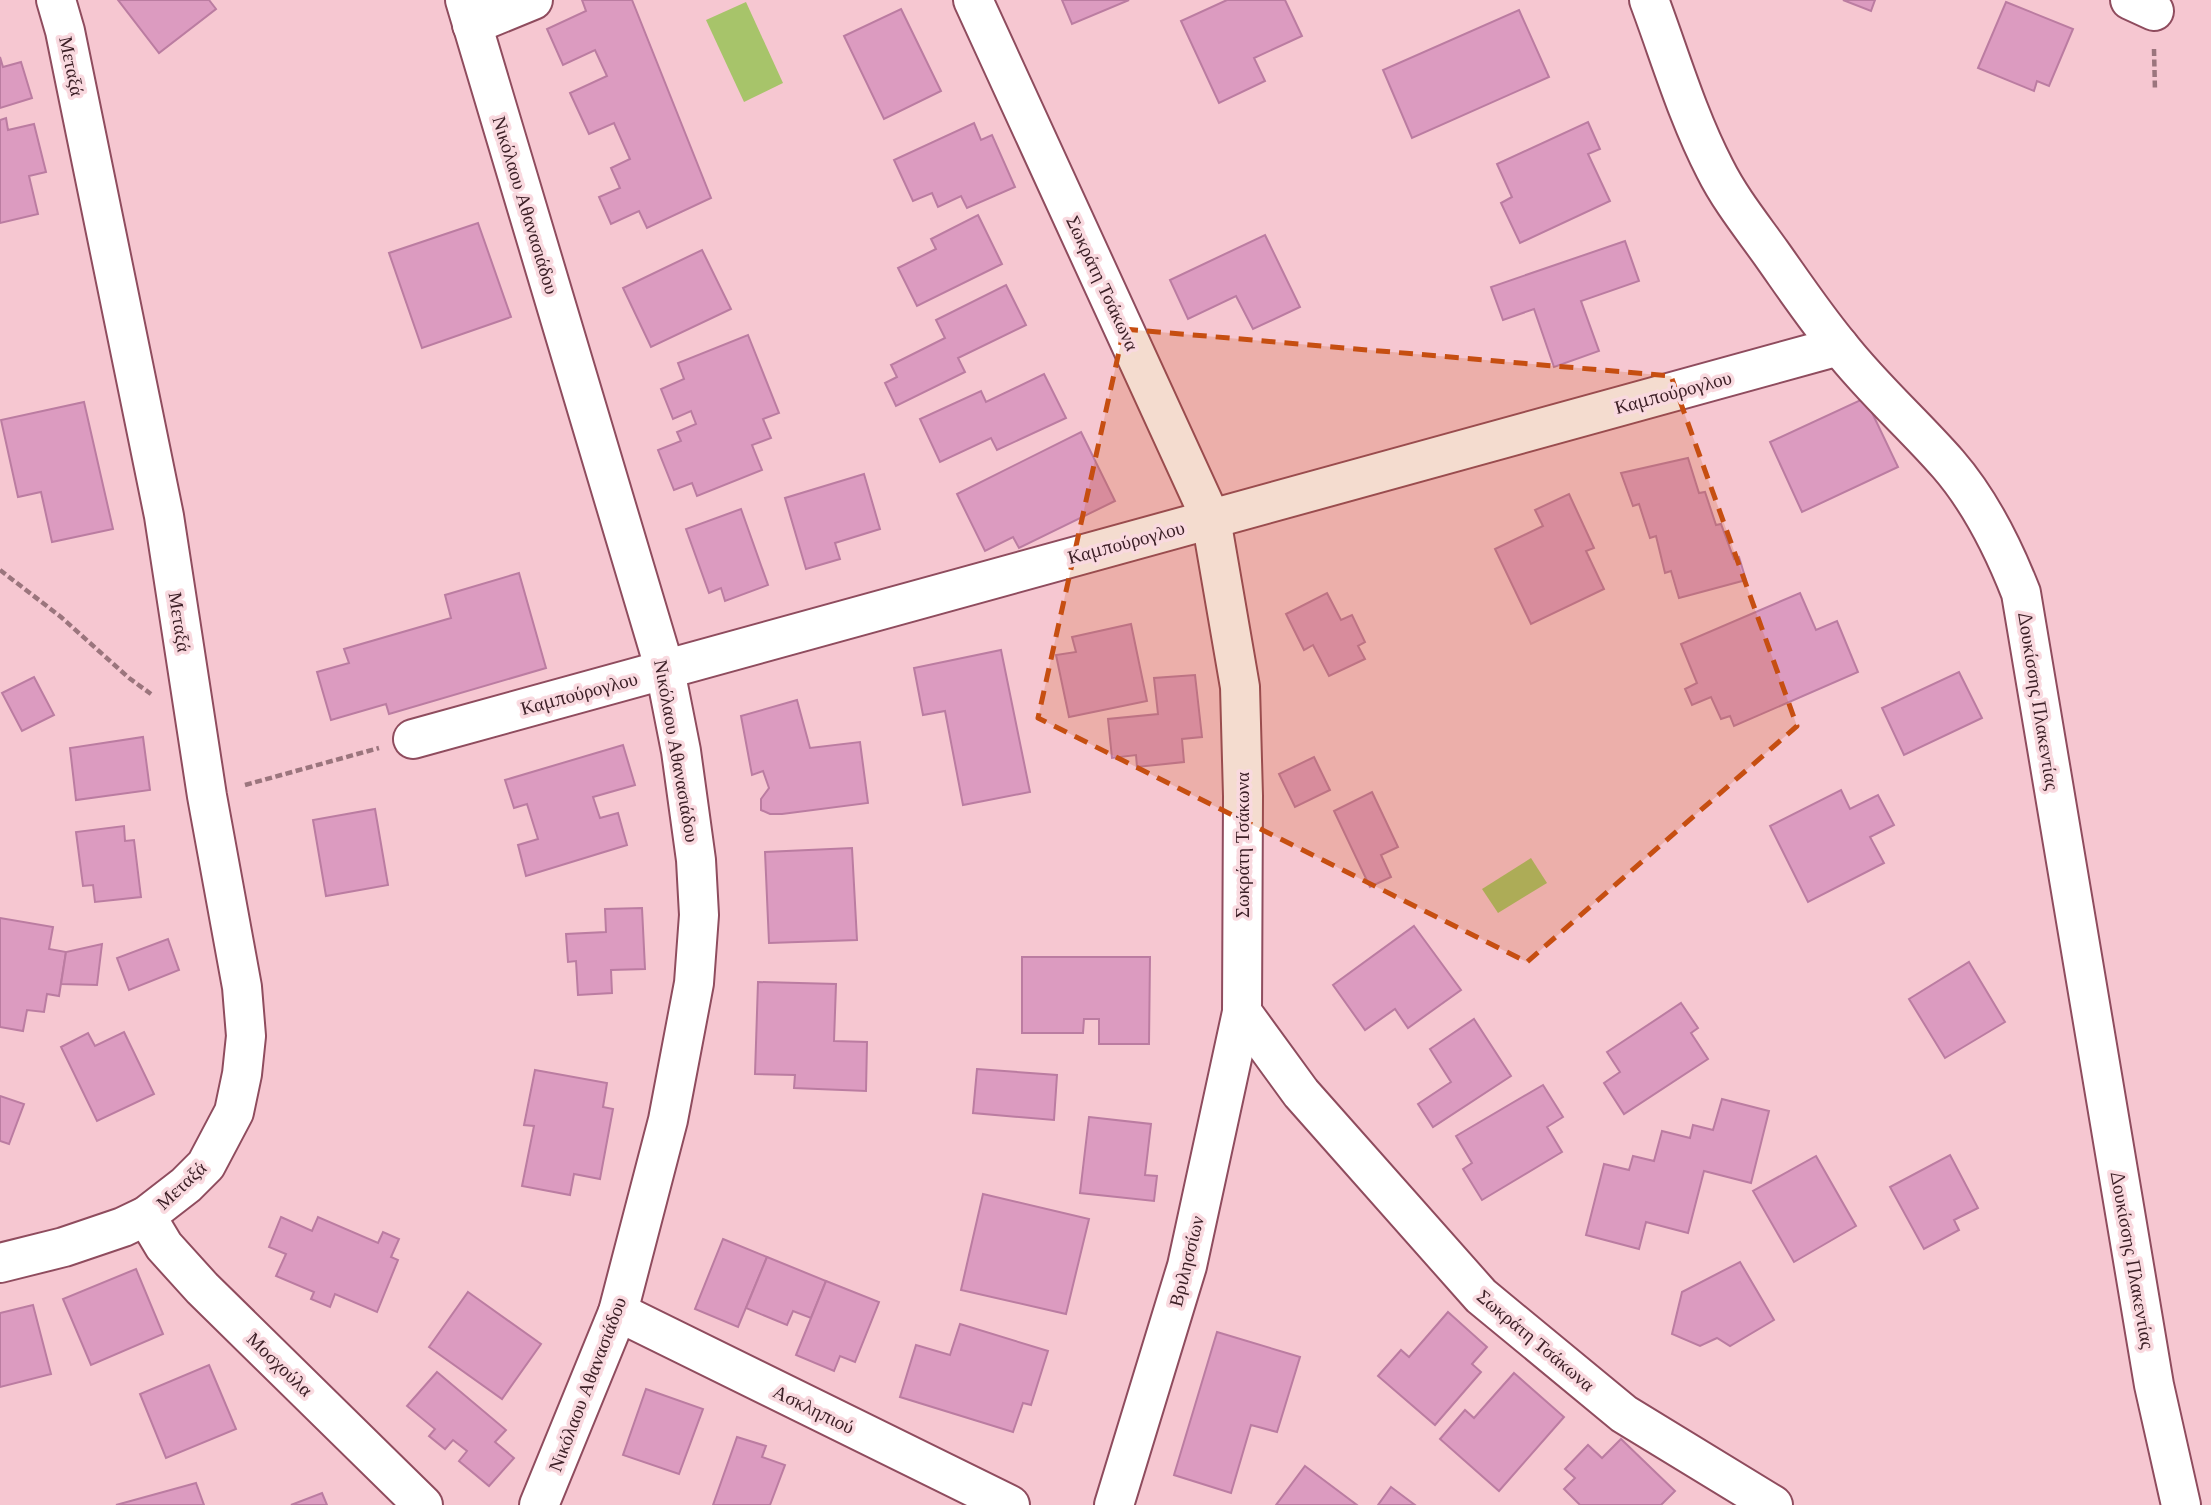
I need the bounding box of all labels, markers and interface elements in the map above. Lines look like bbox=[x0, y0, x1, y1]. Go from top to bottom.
street label: Μεταξά bbox=[54, 34, 90, 98]
street label: Νικόλαου Αθανασιάδου bbox=[487, 113, 565, 297]
street label: Σωκράτη Τσάκωνα bbox=[1061, 212, 1145, 354]
street label: Καμπούρογλου bbox=[1612, 365, 1734, 419]
street label: Καμπούρογλου bbox=[1065, 515, 1187, 569]
street label: Μεταξά bbox=[163, 590, 197, 654]
street label: Δουκίσσης Πλακεντίας bbox=[2013, 610, 2065, 792]
street label: Νικόλαου Αθανασιάδου bbox=[649, 658, 705, 844]
street label: Καμπούρογλου bbox=[518, 666, 640, 720]
street label: Σωκράτη Τσάκωνα bbox=[1230, 772, 1254, 918]
street label: Μεταξά bbox=[151, 1156, 211, 1214]
street label: Δουκίσσης Πλακεντίας bbox=[2106, 1169, 2161, 1351]
street label: Βριλησσίων bbox=[1163, 1213, 1209, 1309]
street label: Σωκράτη Τσάκωνα bbox=[1472, 1284, 1600, 1396]
street label: Νικόλαου Αθανασιάδου bbox=[543, 1293, 631, 1475]
street label: Μοσχούλα bbox=[242, 1327, 318, 1401]
street label: Ασκληπιού bbox=[769, 1379, 859, 1439]

